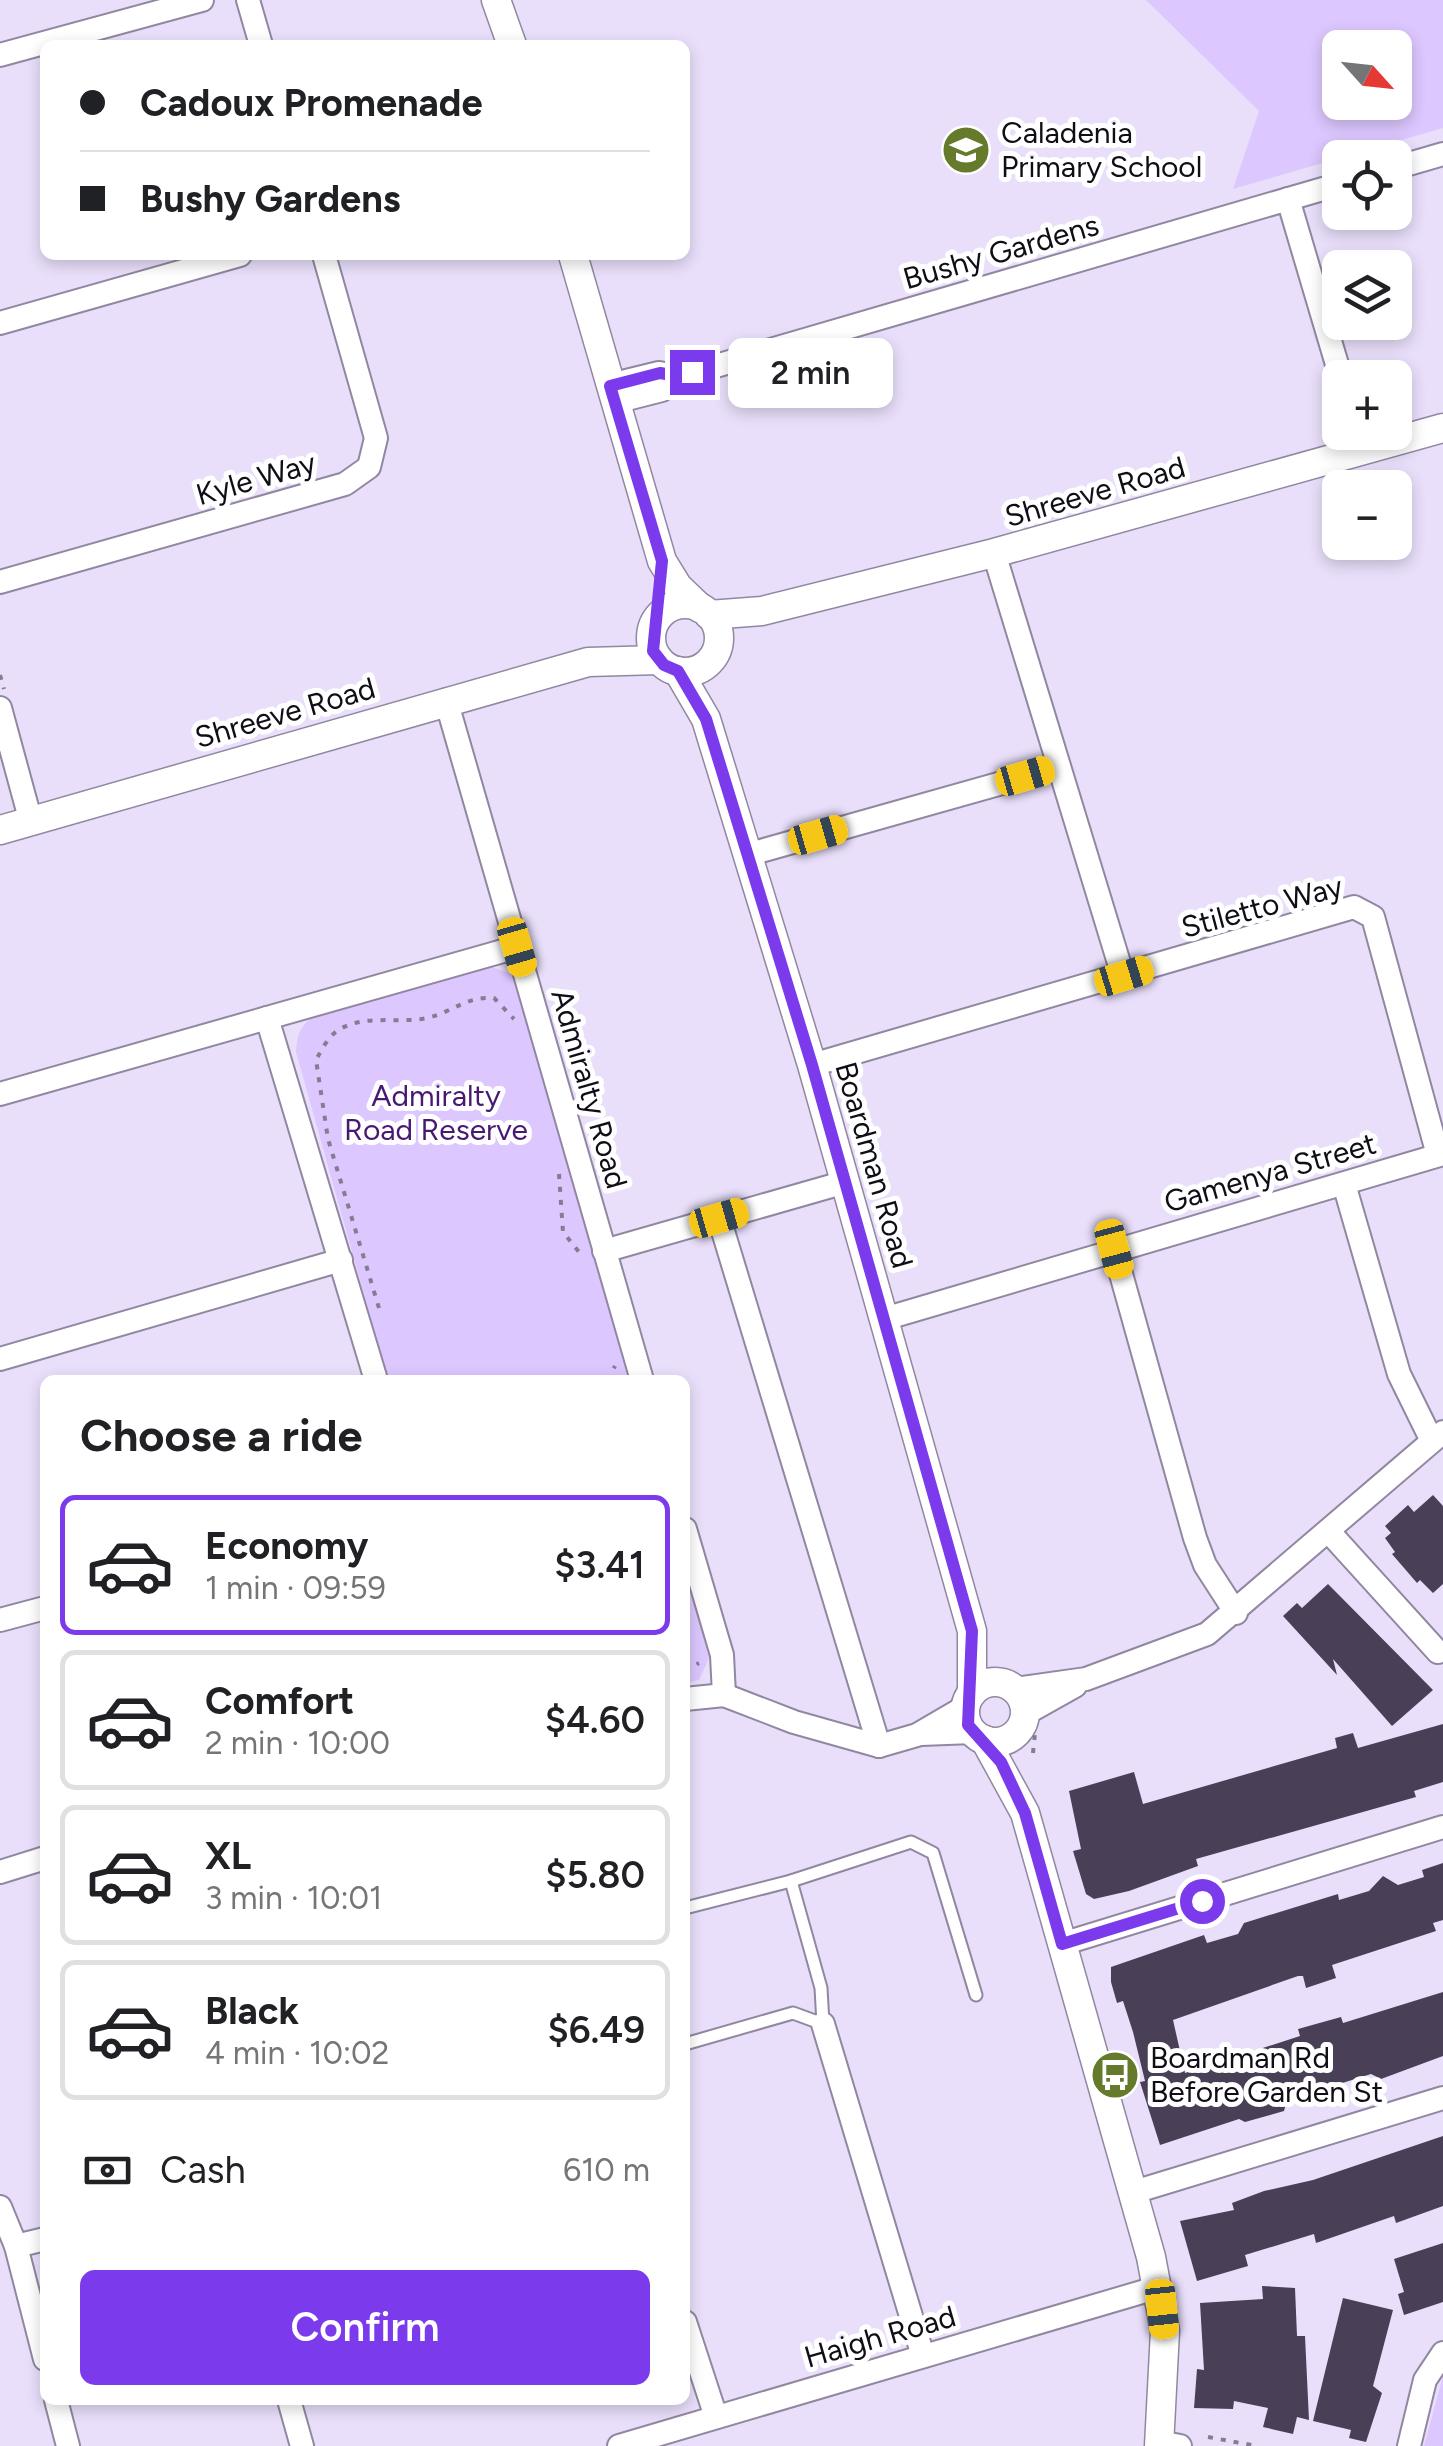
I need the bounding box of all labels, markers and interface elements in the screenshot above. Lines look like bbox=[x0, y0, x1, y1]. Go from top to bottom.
north arrow bbox=[1322, 30, 1412, 120]
map controls bbox=[1322, 30, 1412, 560]
text: Cadoux Promenade bbox=[140, 80, 483, 126]
place label: Caladenia Primary School bbox=[1001, 114, 1202, 185]
school or university icon: Caladenia Primary School bbox=[940, 124, 992, 176]
button: locate bbox=[1322, 140, 1412, 230]
text: Bushy Gardens bbox=[140, 176, 400, 222]
street label: Bushy Gardens bbox=[899, 206, 1103, 297]
button: layers bbox=[1322, 250, 1412, 340]
callout: 2 min bbox=[727, 337, 892, 407]
route end bbox=[670, 350, 715, 395]
text: 2 min bbox=[771, 354, 850, 392]
button: + bbox=[1322, 360, 1412, 450]
street label: Kyle Way bbox=[192, 444, 320, 513]
street label: Shreeve Road bbox=[1000, 448, 1189, 535]
button: − bbox=[1322, 470, 1412, 560]
street label: Shreeve Road bbox=[190, 669, 379, 756]
car bbox=[992, 753, 1058, 799]
car bbox=[785, 812, 851, 858]
street label: Stiletto Way bbox=[1177, 867, 1347, 946]
car bbox=[494, 914, 540, 980]
car bbox=[1091, 953, 1157, 999]
street label: Admiralty Road bbox=[543, 985, 636, 1193]
street label: Boardman Road bbox=[827, 1057, 922, 1272]
park label: Admiralty Road Reserve bbox=[344, 1077, 528, 1148]
street label: Gamenya Street bbox=[1160, 1125, 1380, 1220]
car bbox=[686, 1195, 752, 1241]
car bbox=[1092, 1216, 1136, 1282]
text: Choose a ride bbox=[80, 1408, 362, 1462]
icon: car bbox=[85, 1520, 175, 1610]
text: Economy bbox=[205, 1523, 368, 1569]
text: $3.41 bbox=[554, 1542, 645, 1588]
text: 1 min · 09:59 bbox=[205, 1569, 386, 1607]
icon: car bbox=[85, 1675, 175, 1765]
text: Comfort bbox=[205, 1678, 354, 1724]
text: $4.60 bbox=[545, 1697, 645, 1743]
text: 2 min · 10:00 bbox=[205, 1724, 390, 1762]
icon: car bbox=[85, 1830, 175, 1920]
text: XL bbox=[205, 1833, 251, 1879]
text: $5.80 bbox=[545, 1852, 645, 1898]
text: 3 min · 10:01 bbox=[205, 1879, 382, 1917]
route start bbox=[1180, 1879, 1225, 1924]
icon: car bbox=[85, 1985, 175, 2075]
text: Black bbox=[205, 1988, 299, 2034]
text: $6.49 bbox=[547, 2007, 645, 2053]
text: 4 min · 10:02 bbox=[205, 2034, 389, 2072]
place label: Boardman Rd Before Garden St bbox=[1150, 2039, 1383, 2110]
bus stop icon: Boardman Rd Before Garden St bbox=[1089, 2049, 1141, 2101]
icon: cash bbox=[80, 2143, 135, 2198]
text: Cash bbox=[160, 2147, 246, 2193]
text: 610 m bbox=[563, 2151, 650, 2189]
button: Confirm bbox=[80, 2270, 650, 2385]
car bbox=[1144, 2278, 1180, 2340]
street label: Haigh Road bbox=[800, 2297, 960, 2376]

